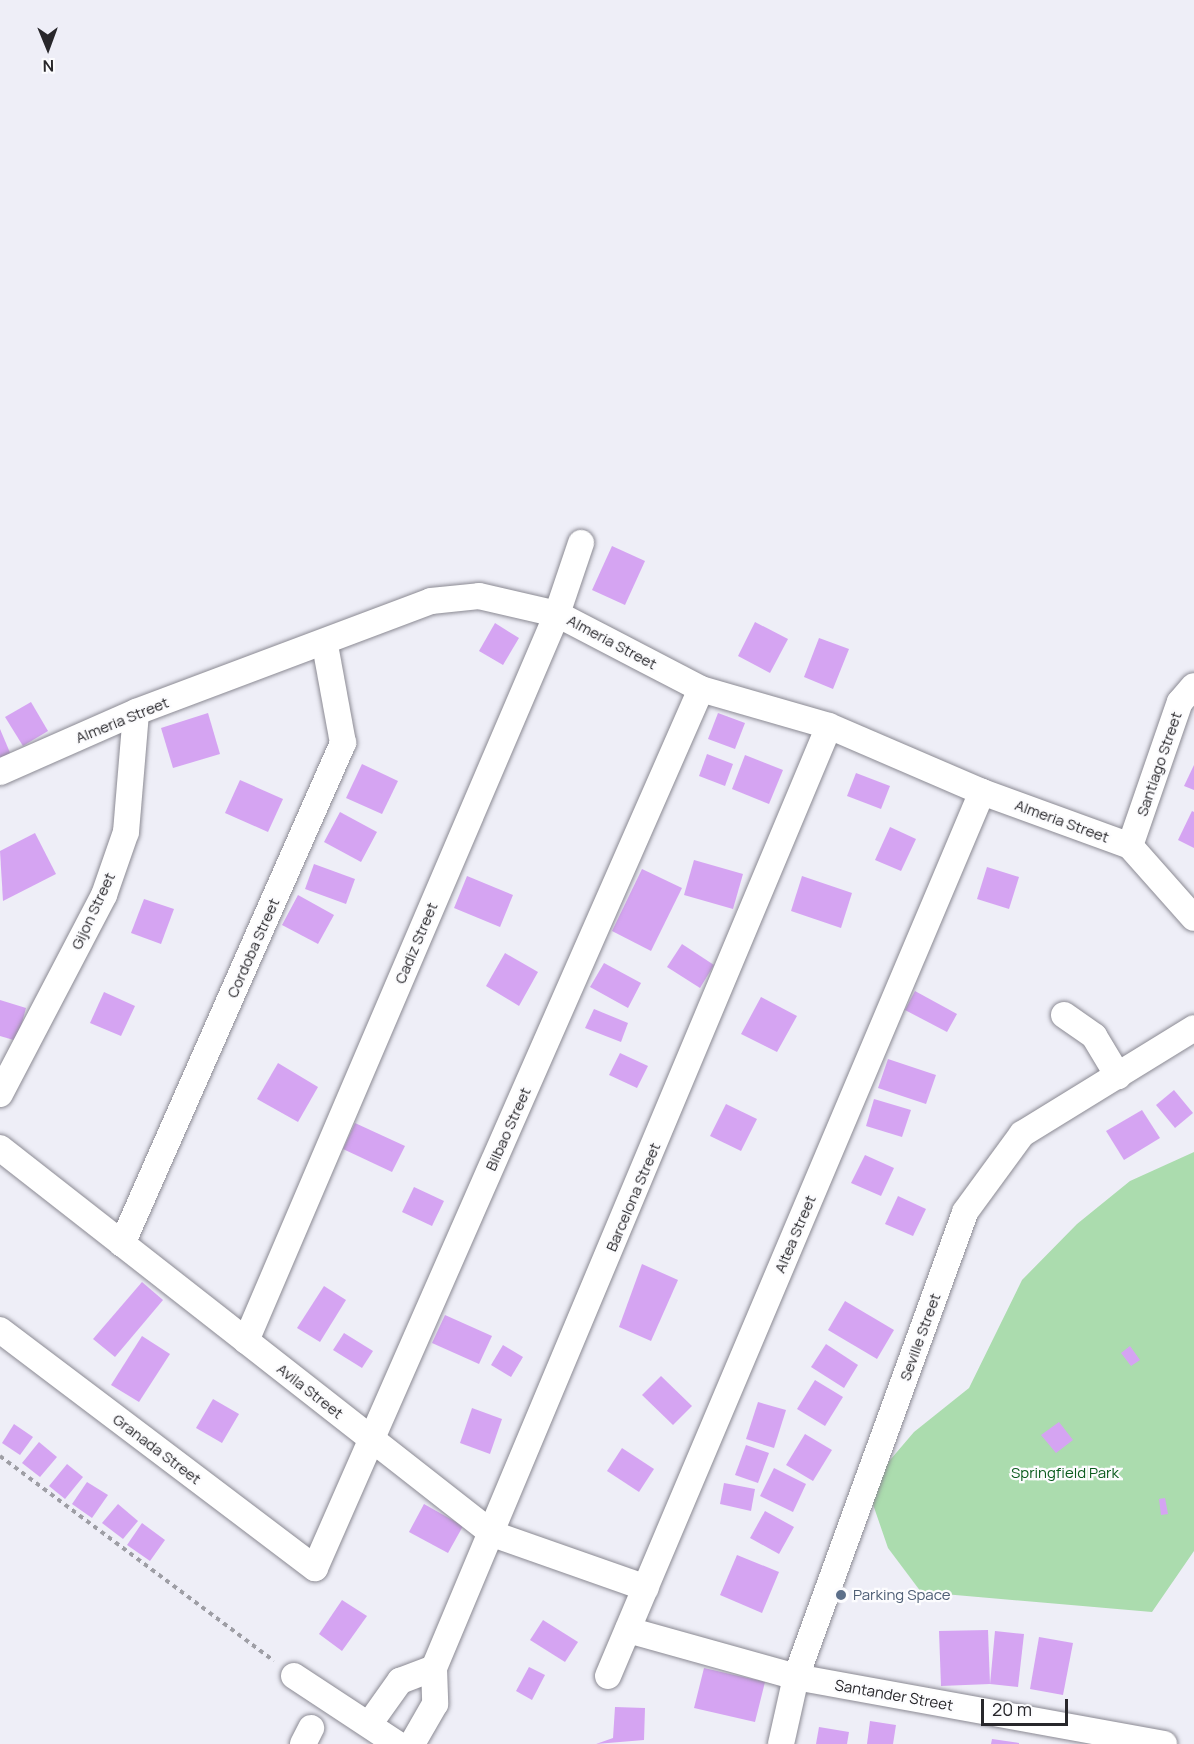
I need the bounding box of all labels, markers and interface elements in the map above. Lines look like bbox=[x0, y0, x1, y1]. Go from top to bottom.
north arrow bbox=[18, 18, 78, 78]
text: N bbox=[42, 55, 54, 77]
street label: Almeria Street bbox=[564, 611, 660, 673]
street label: Almeria Street bbox=[73, 693, 171, 747]
street label: Santiago Street bbox=[1133, 709, 1185, 819]
street label: Almeria Street bbox=[1013, 796, 1111, 846]
street label: Gijon Street bbox=[67, 870, 119, 952]
street label: Cordoba Street bbox=[223, 896, 283, 1000]
street label: Cadiz Street bbox=[391, 900, 441, 986]
street label: Bilbao Street bbox=[482, 1085, 534, 1173]
street label: Barcelona Street bbox=[602, 1140, 664, 1254]
street label: Altea Street bbox=[771, 1192, 819, 1276]
street label: Seville Street bbox=[896, 1291, 944, 1383]
street label: Avila Street bbox=[273, 1360, 347, 1422]
street label: Granada Street bbox=[109, 1410, 205, 1488]
park label: Springfield Park bbox=[1011, 1464, 1119, 1482]
place label: Parking Space bbox=[853, 1586, 950, 1604]
marker: Parking Space bbox=[834, 1588, 848, 1602]
street label: Santander Street bbox=[833, 1676, 955, 1714]
scale bar bbox=[984, 1687, 1071, 1725]
text: 20 m bbox=[992, 1697, 1032, 1721]

